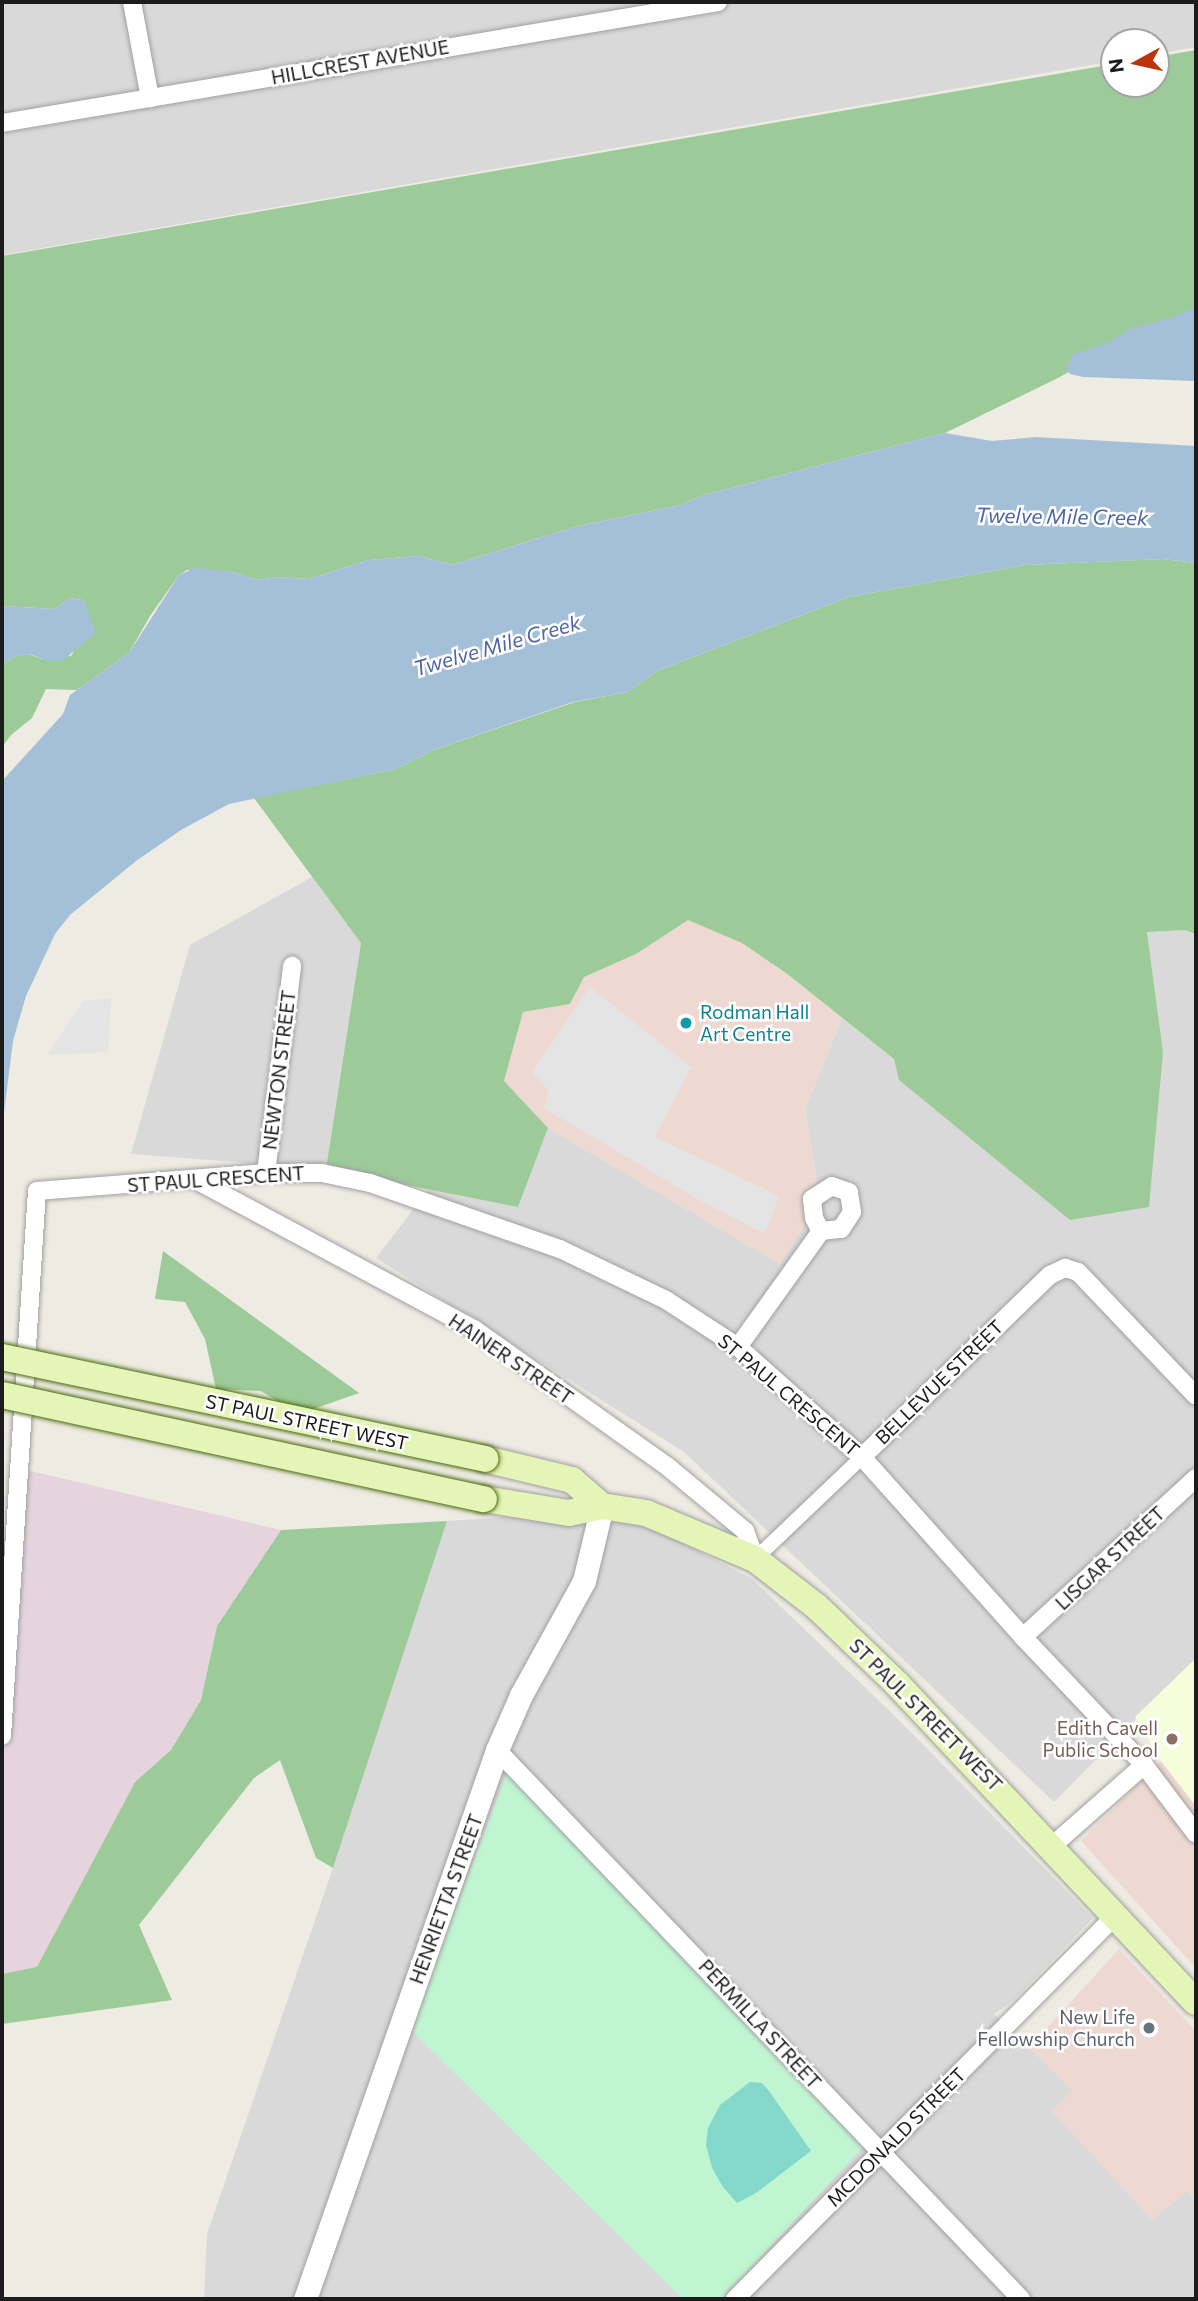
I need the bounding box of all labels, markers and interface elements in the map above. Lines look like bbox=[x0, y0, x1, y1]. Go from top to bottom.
north arrow bbox=[1100, 28, 1170, 98]
street label: HILLCREST AVENUE bbox=[269, 35, 451, 89]
text: N bbox=[1103, 57, 1128, 74]
water label: Twelve Mile Creek bbox=[975, 502, 1149, 530]
water label: Twelve Mile Creek bbox=[411, 609, 583, 681]
street label: NEWTON STREET bbox=[258, 989, 300, 1151]
place label: Rodman Hall Art Centre bbox=[700, 1001, 809, 1045]
marker: Rodman Hall Art Centre bbox=[678, 1015, 694, 1031]
street label: ST PAUL CRESCENT bbox=[127, 1161, 305, 1197]
street label: HAINER STREET bbox=[444, 1309, 578, 1409]
street label: BELLEVUE STREET bbox=[870, 1315, 1008, 1449]
street label: ST PAUL CRESCENT bbox=[714, 1329, 864, 1461]
street label: ST PAUL STREET WEST bbox=[204, 1389, 410, 1455]
street label: LISGAR STREET bbox=[1051, 1501, 1169, 1615]
street label: ST PAUL STREET WEST bbox=[845, 1634, 1007, 1796]
place label: Edith Cavell Public School bbox=[1043, 1717, 1158, 1761]
marker: Edith Cavell Public School bbox=[1164, 1731, 1180, 1747]
street label: HENRIETTA STREET bbox=[405, 1811, 487, 1987]
street label: PERMILLA STREET bbox=[694, 1955, 826, 2093]
place label: New Life Fellowship Church bbox=[977, 2006, 1135, 2050]
marker: New Life Fellowship Church bbox=[1141, 2020, 1157, 2036]
street label: MCDONALD STREET bbox=[822, 2063, 970, 2211]

